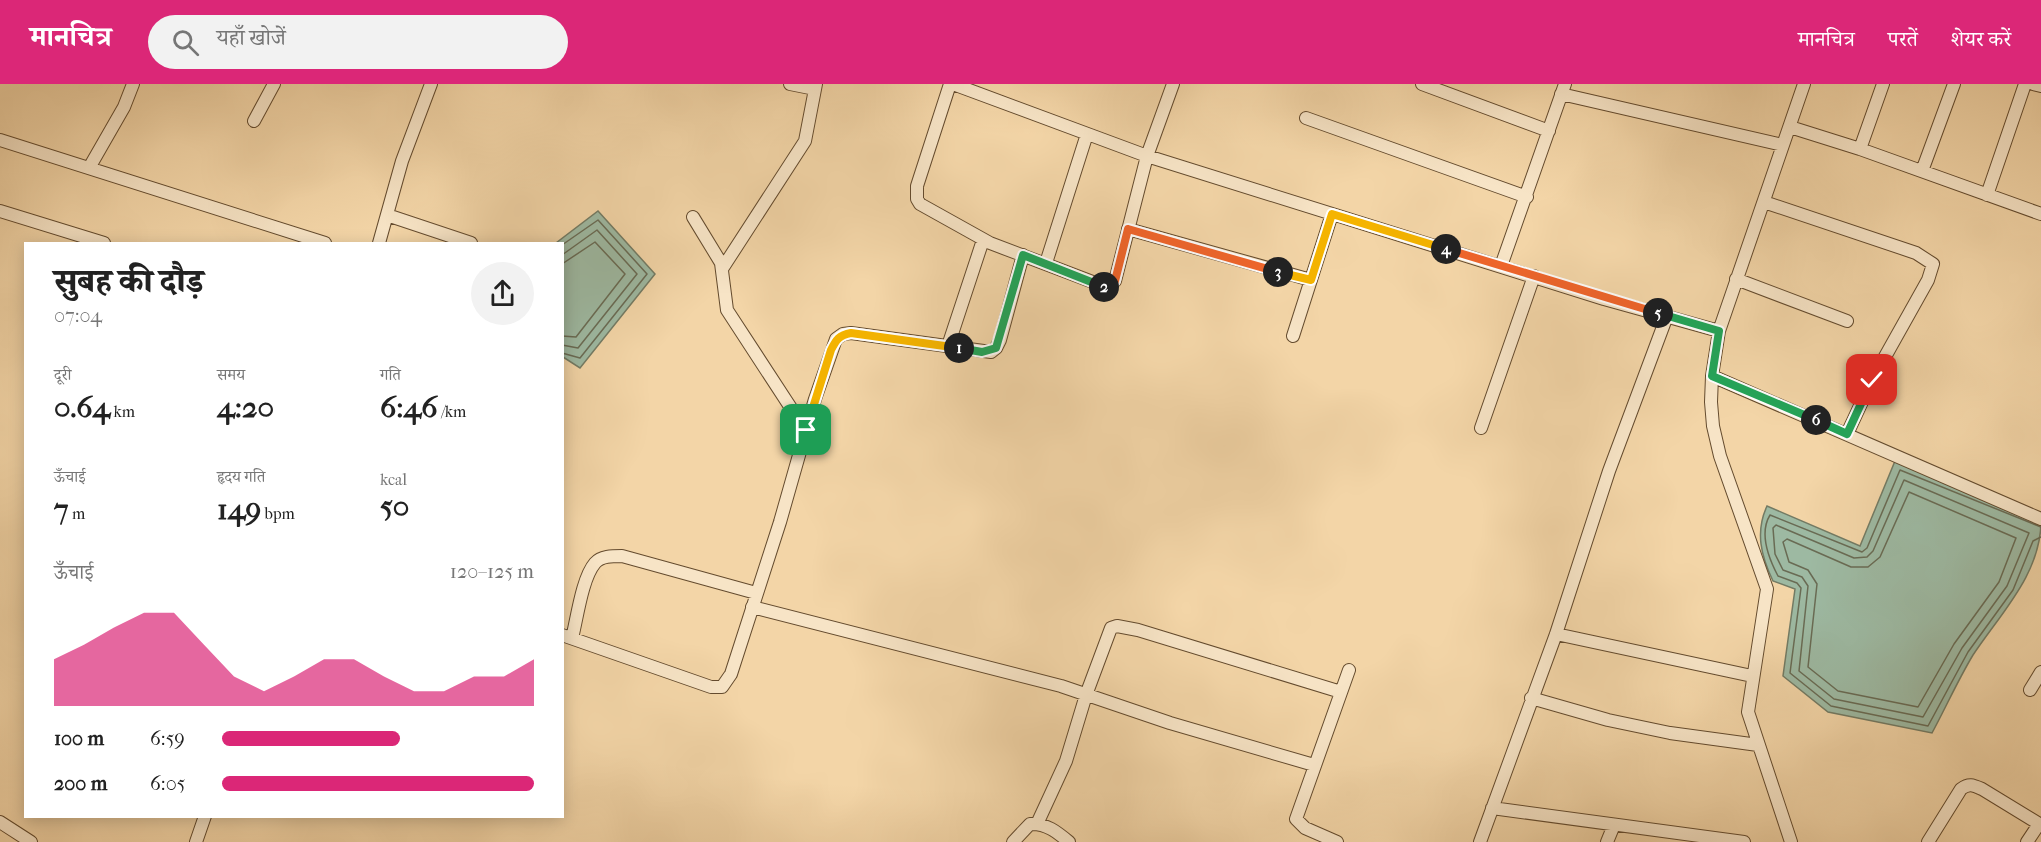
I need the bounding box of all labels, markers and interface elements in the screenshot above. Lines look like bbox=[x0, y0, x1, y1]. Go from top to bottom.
search box bbox=[148, 15, 568, 69]
text: मानचित्र bbox=[30, 20, 112, 53]
text: यहाँ खोजें bbox=[217, 25, 286, 51]
icon: search bbox=[169, 26, 202, 59]
text: मानचित्र bbox=[1798, 27, 1855, 51]
text: परतें bbox=[1888, 27, 1918, 51]
text: शेयर करें bbox=[1951, 27, 2011, 51]
pin: 4 bbox=[1431, 234, 1461, 264]
text: 4 bbox=[1441, 239, 1451, 258]
pin: 3 bbox=[1263, 257, 1293, 287]
text: सुबह की दौड़ bbox=[54, 262, 204, 301]
button: share bbox=[471, 262, 534, 325]
text: 3 bbox=[1275, 262, 1281, 281]
pin: 2 bbox=[1089, 272, 1119, 302]
text: 2 bbox=[1100, 277, 1108, 296]
pin: 5 bbox=[1643, 298, 1673, 328]
text: 5 bbox=[1655, 303, 1661, 322]
text: 07:04 bbox=[54, 304, 102, 327]
pin: 1 bbox=[944, 333, 974, 363]
text: 1 bbox=[956, 338, 962, 357]
pin bbox=[1846, 354, 1897, 405]
icon: check bbox=[1855, 363, 1888, 396]
text: दूरी bbox=[54, 365, 71, 384]
text: समय bbox=[217, 365, 245, 384]
text: गति bbox=[380, 365, 401, 384]
text: 0.64 bbox=[54, 390, 110, 425]
text: 4:20 bbox=[217, 390, 274, 425]
text: 6:46 bbox=[380, 390, 437, 425]
text: km bbox=[110, 402, 135, 421]
text: /km bbox=[437, 402, 466, 421]
pin bbox=[780, 404, 831, 455]
pin: 6 bbox=[1801, 405, 1831, 435]
text: 6 bbox=[1812, 410, 1820, 429]
icon: arrive bbox=[789, 413, 822, 446]
text: ऊँचाई bbox=[54, 467, 86, 486]
text: हृदय गति bbox=[217, 467, 265, 486]
text: kcal bbox=[380, 470, 407, 489]
text: 50 bbox=[380, 489, 409, 524]
text: 7 bbox=[54, 492, 68, 527]
text: 149 bbox=[217, 492, 261, 527]
text: m bbox=[68, 504, 85, 523]
text: bpm bbox=[261, 504, 295, 523]
text: 120–125 m bbox=[450, 560, 534, 583]
text: ऊँचाई bbox=[54, 561, 93, 584]
text: 100 m bbox=[54, 727, 104, 750]
text: 6:59 bbox=[150, 727, 185, 750]
text: 200 m bbox=[54, 772, 107, 795]
text: 6:05 bbox=[150, 772, 185, 795]

